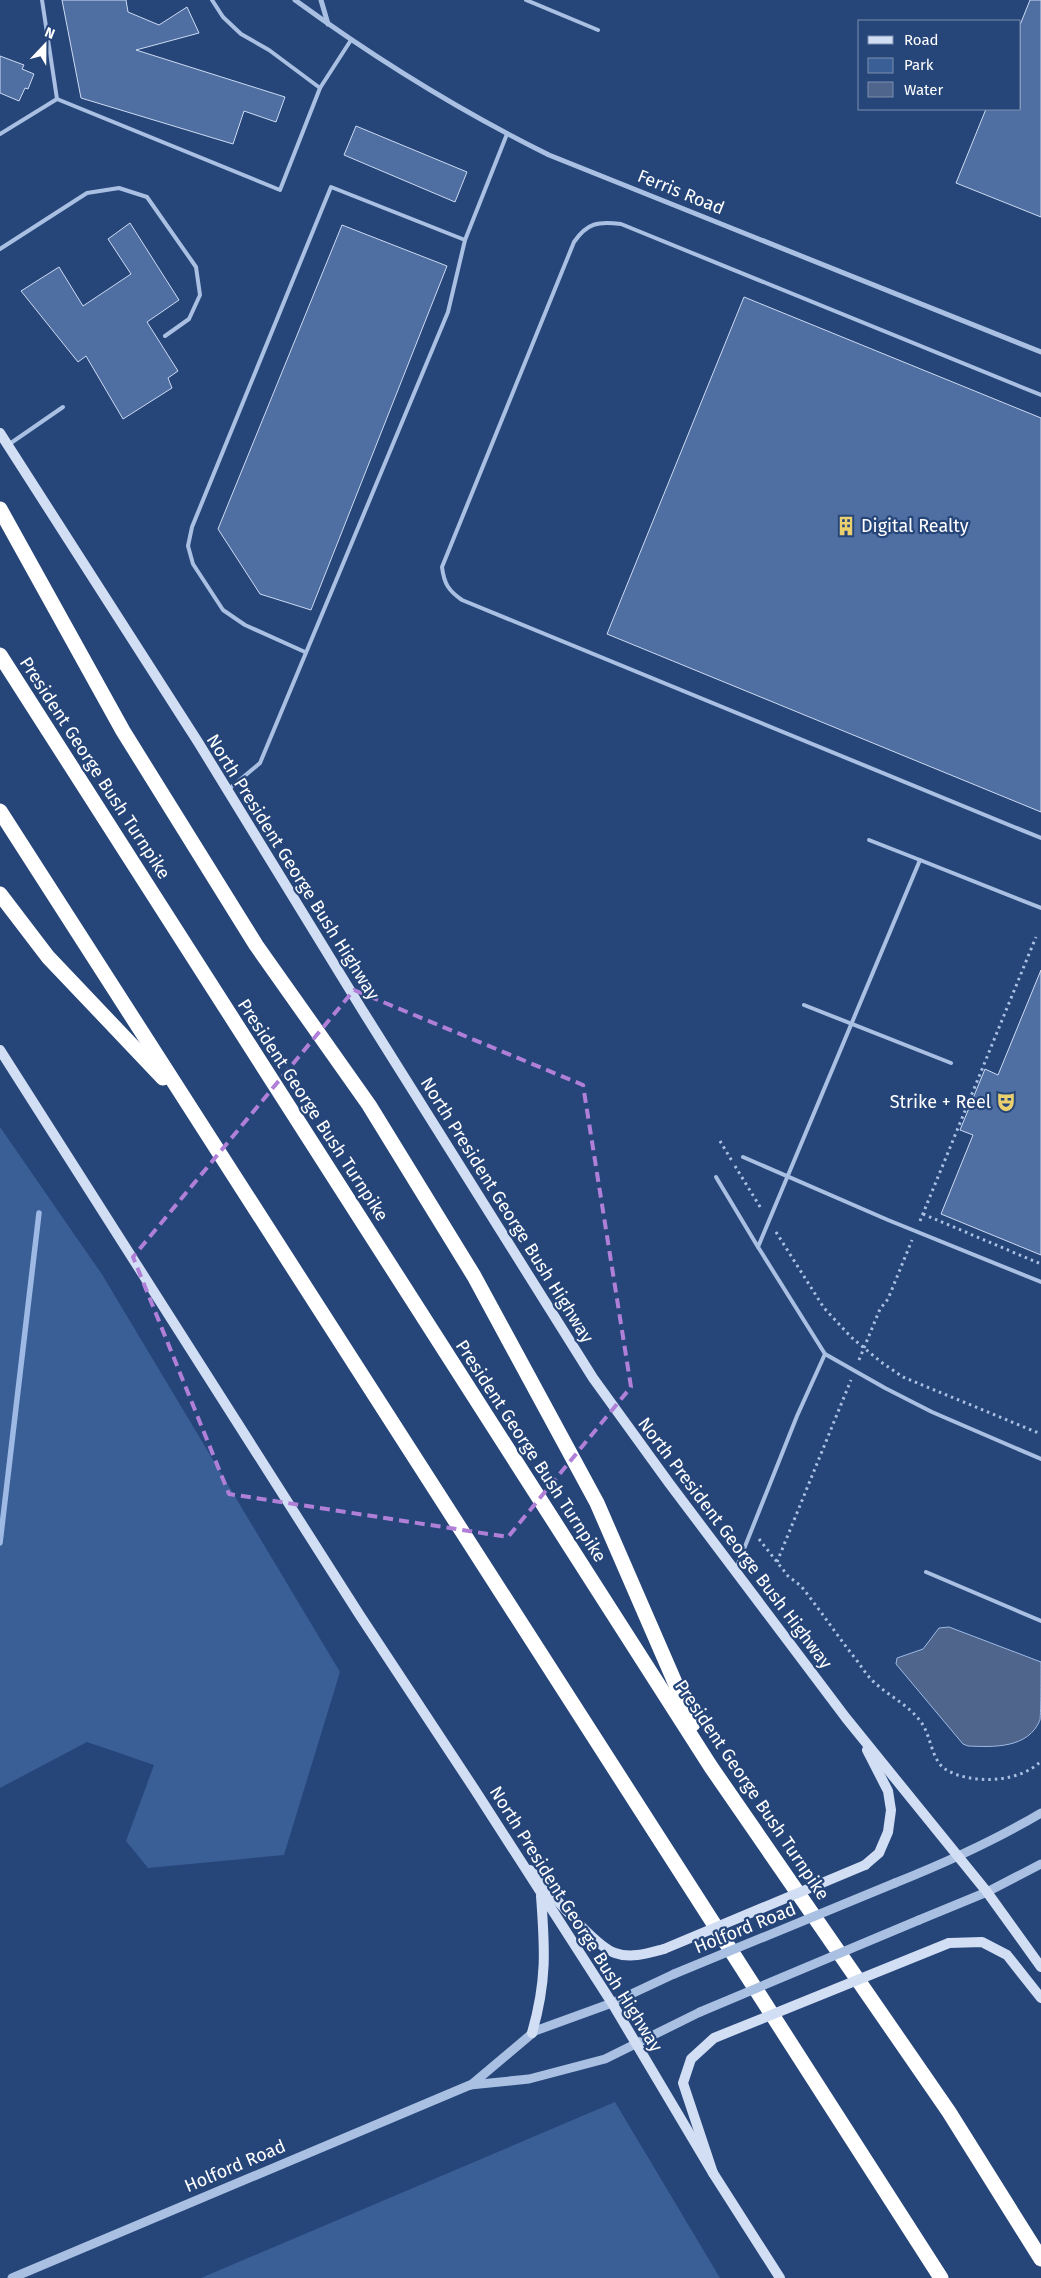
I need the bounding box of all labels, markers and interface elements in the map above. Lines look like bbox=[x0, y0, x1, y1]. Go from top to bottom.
north arrow bbox=[20, 20, 70, 70]
legend bbox=[858, 20, 1021, 110]
text: N bbox=[42, 24, 57, 43]
text: Road bbox=[904, 31, 939, 49]
text: Park bbox=[904, 56, 934, 74]
text: Water bbox=[904, 81, 943, 99]
street label: Ferris Road bbox=[634, 165, 728, 219]
building icon: Digital Realty bbox=[835, 515, 857, 537]
place label: Digital Realty bbox=[861, 515, 969, 537]
street label: President George Bush Turnpike bbox=[15, 653, 175, 883]
street label: North President George Bush Highway bbox=[202, 730, 384, 1004]
street label: President George Bush Turnpike bbox=[233, 995, 393, 1225]
street label: North President George Bush Highway bbox=[416, 1073, 598, 1347]
place label: Strike + Reel bbox=[890, 1091, 991, 1113]
theatre icon: Strike + Reel bbox=[995, 1091, 1017, 1113]
street label: President George Bush Turnpike bbox=[451, 1336, 611, 1566]
street label: North President George Bush Highway bbox=[633, 1413, 837, 1673]
street label: President George Bush Turnpike bbox=[670, 1676, 834, 1904]
street label: North President George Bush Highway bbox=[485, 1782, 667, 2056]
street label: Holford Road bbox=[691, 1898, 799, 1958]
street label: Holford Road bbox=[181, 2135, 289, 2197]

